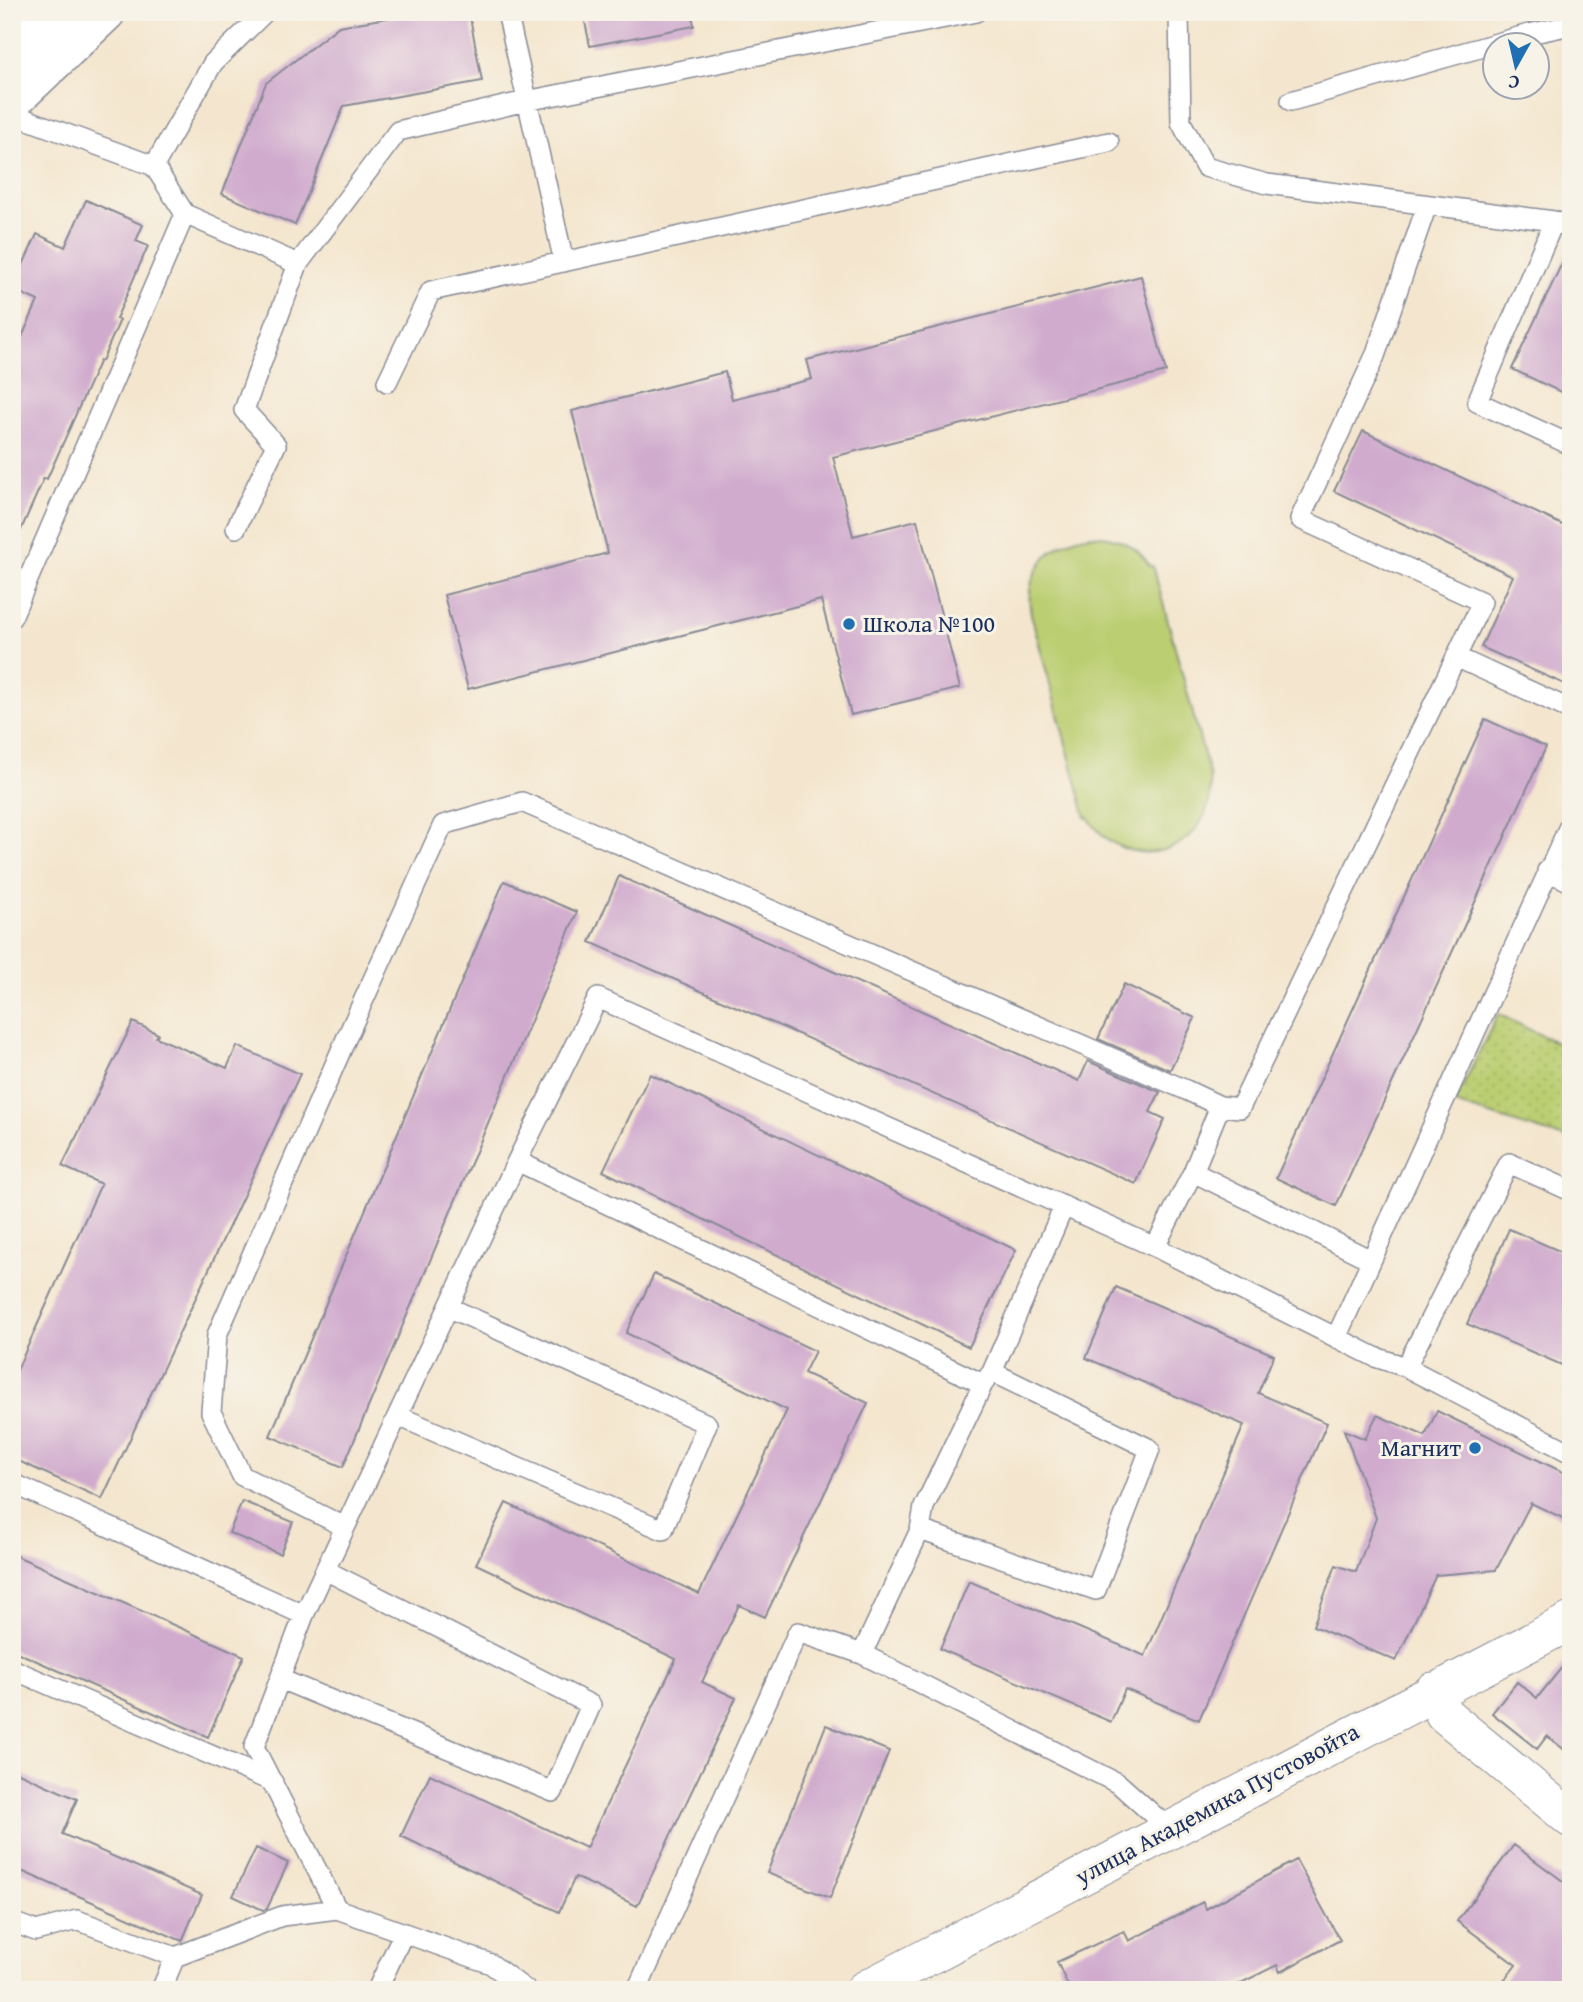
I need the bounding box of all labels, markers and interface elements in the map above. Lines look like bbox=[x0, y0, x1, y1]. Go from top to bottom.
north arrow bbox=[1482, 32, 1552, 102]
text: С bbox=[1506, 68, 1521, 97]
place label: Школа №100 bbox=[863, 606, 995, 641]
marker: Школа №100 bbox=[841, 616, 857, 632]
place label: Магнит bbox=[1381, 1430, 1461, 1465]
marker: Магнит bbox=[1467, 1440, 1483, 1456]
street label: улица Академика Пустовойта bbox=[1068, 1713, 1365, 1894]

